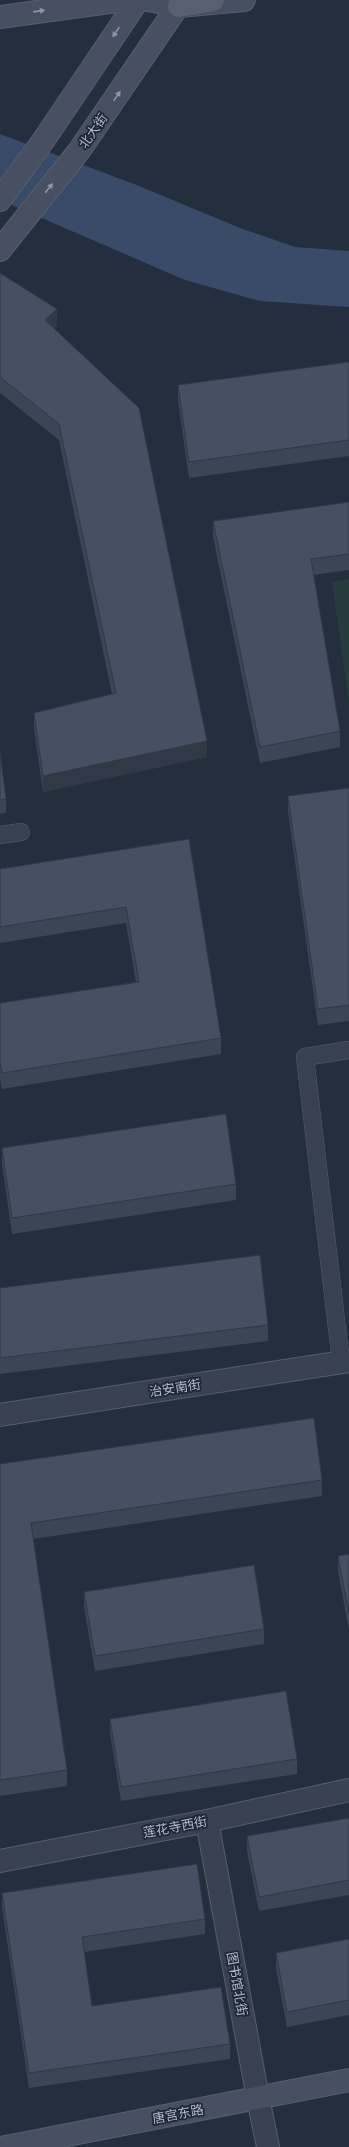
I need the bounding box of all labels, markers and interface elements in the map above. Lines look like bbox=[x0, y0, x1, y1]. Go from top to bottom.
one-way arrow bbox=[32, 8, 45, 14]
one-way arrow bbox=[112, 27, 120, 38]
one-way arrow bbox=[113, 91, 121, 101]
street label: 北大街 bbox=[76, 111, 110, 151]
one-way arrow bbox=[45, 183, 54, 194]
street label: 治安南街 bbox=[148, 1377, 202, 1399]
street label: 莲花寺西街 bbox=[142, 1813, 208, 1841]
street label: 图书馆北街 bbox=[224, 1951, 250, 2017]
street label: 唐宫东路 bbox=[151, 2102, 205, 2126]

